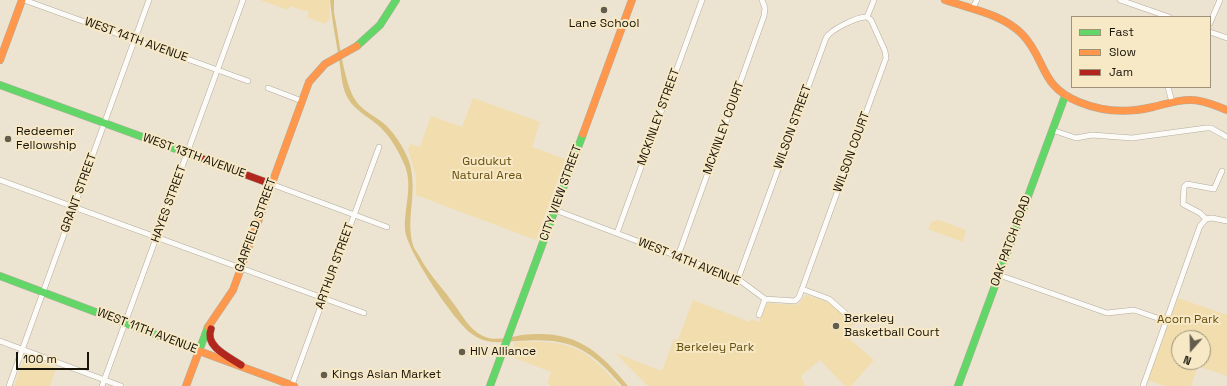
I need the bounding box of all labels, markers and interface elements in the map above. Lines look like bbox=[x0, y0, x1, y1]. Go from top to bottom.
marker: Lane School bbox=[599, 5, 609, 15]
street label: WEST 14TH AVENUE bbox=[82, 15, 190, 65]
legend bbox=[1071, 16, 1211, 88]
place label: Lane School bbox=[569, 17, 639, 31]
text: Fast bbox=[1109, 24, 1134, 40]
text: Slow bbox=[1109, 44, 1136, 60]
text: Jam bbox=[1109, 64, 1133, 80]
street label: MCKINLEY STREET bbox=[635, 67, 683, 167]
street label: MCKINLEY COURT bbox=[700, 79, 748, 177]
street label: WILSON STREET bbox=[771, 83, 815, 171]
street label: WILSON COURT bbox=[831, 110, 873, 194]
place label: Redeemer Fellowship bbox=[16, 125, 77, 153]
street label: WEST 13TH AVENUE bbox=[141, 131, 247, 181]
marker: Redeemer Fellowship bbox=[3, 134, 13, 144]
street label: CITY VIEW STREET bbox=[537, 143, 585, 243]
street label: GRANT STREET bbox=[58, 151, 100, 235]
park label: Gudukut Natural Area bbox=[452, 155, 522, 183]
street label: HAYES STREET bbox=[148, 163, 190, 245]
street label: GARFIELD STREET bbox=[232, 176, 280, 274]
street label: OAK PATCH ROAD bbox=[988, 194, 1034, 288]
street label: ARTHUR STREET bbox=[313, 221, 357, 311]
street label: WEST 14TH AVENUE bbox=[636, 235, 742, 289]
street label: WEST 11TH AVENUE bbox=[95, 305, 199, 357]
place label: Berkeley Basketball Court bbox=[844, 312, 940, 340]
park label: Acorn Park bbox=[1157, 313, 1219, 327]
marker: Berkeley Basketball Court bbox=[831, 321, 841, 331]
north arrow bbox=[1171, 330, 1211, 370]
park label: Berkeley Park bbox=[676, 341, 754, 355]
scale bar bbox=[18, 344, 91, 370]
place label: HIV Alliance bbox=[470, 345, 536, 359]
marker: HIV Alliance bbox=[457, 347, 467, 357]
text: 100 m bbox=[23, 351, 57, 367]
text: N bbox=[1181, 352, 1193, 368]
place label: Kings Asian Market bbox=[332, 368, 441, 382]
marker: Kings Asian Market bbox=[319, 370, 329, 380]

